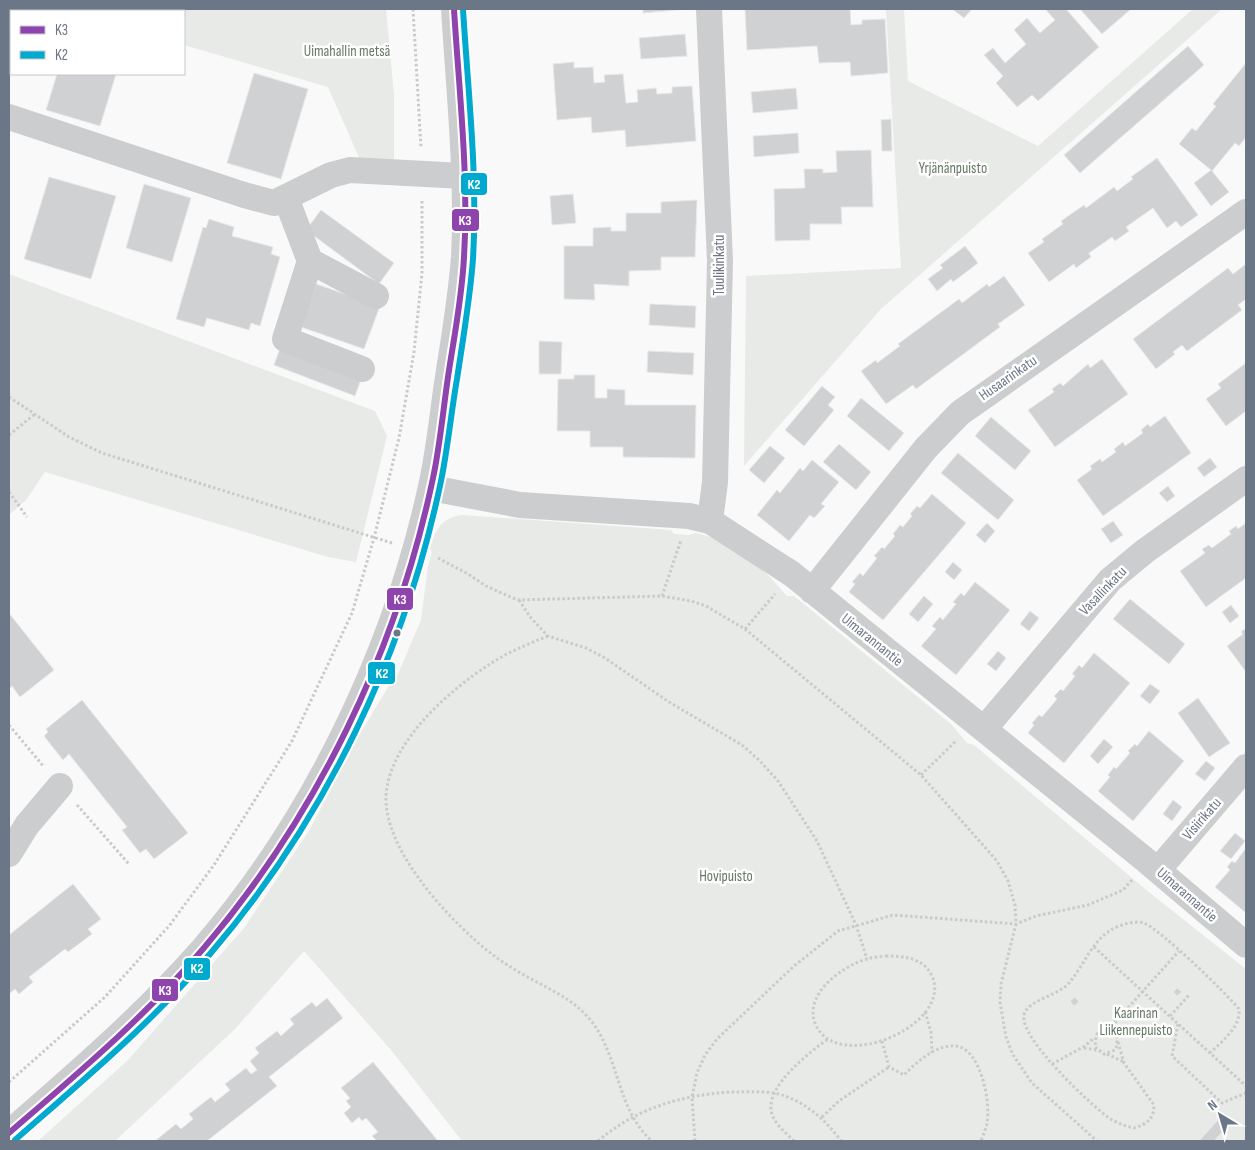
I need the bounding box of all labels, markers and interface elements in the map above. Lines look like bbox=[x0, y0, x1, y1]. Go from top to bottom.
legend bbox=[10, 10, 185, 75]
text: K3 bbox=[55, 21, 68, 40]
park label: Uimahallin metsä bbox=[304, 42, 390, 61]
text: K2 bbox=[55, 46, 68, 65]
park label: Yrjänänpuisto bbox=[919, 159, 987, 178]
line badge: K2 bbox=[460, 172, 488, 196]
text: K2 bbox=[467, 176, 481, 193]
line badge: K3 bbox=[451, 208, 480, 232]
text: K3 bbox=[458, 212, 472, 229]
street label: Tuulikinkatu bbox=[710, 235, 729, 295]
street label: Husaarinkatu bbox=[975, 351, 1041, 405]
street label: Vasallinkatu bbox=[1075, 563, 1131, 619]
line badge: K3 bbox=[386, 587, 414, 611]
text: K3 bbox=[393, 591, 407, 608]
street label: Uimarannantie bbox=[837, 609, 907, 671]
unlabelled marker bbox=[392, 628, 402, 638]
line badge: K2 bbox=[367, 661, 396, 685]
text: K2 bbox=[375, 665, 389, 682]
street label: Visiirikatu bbox=[1178, 794, 1226, 844]
street label: Uimarannantie bbox=[1153, 864, 1221, 926]
park label: Hovipuisto bbox=[699, 867, 753, 886]
line badge: K2 bbox=[183, 957, 211, 981]
text: K2 bbox=[190, 960, 204, 977]
line badge: K3 bbox=[151, 978, 179, 1002]
text: K3 bbox=[158, 982, 172, 999]
park label: Kaarinan Liikennepuisto bbox=[1100, 1004, 1172, 1040]
north arrow bbox=[1195, 1090, 1245, 1140]
text: N bbox=[1204, 1096, 1220, 1114]

